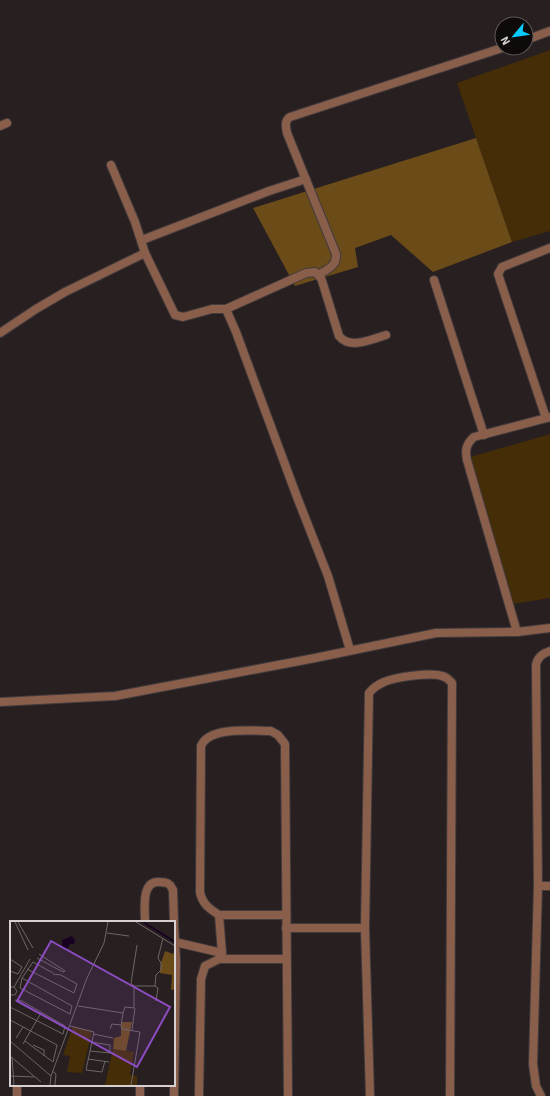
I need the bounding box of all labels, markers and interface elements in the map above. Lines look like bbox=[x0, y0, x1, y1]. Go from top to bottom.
north arrow bbox=[494, 16, 534, 56]
text: N bbox=[498, 34, 513, 47]
inset map bbox=[10, 921, 175, 1086]

